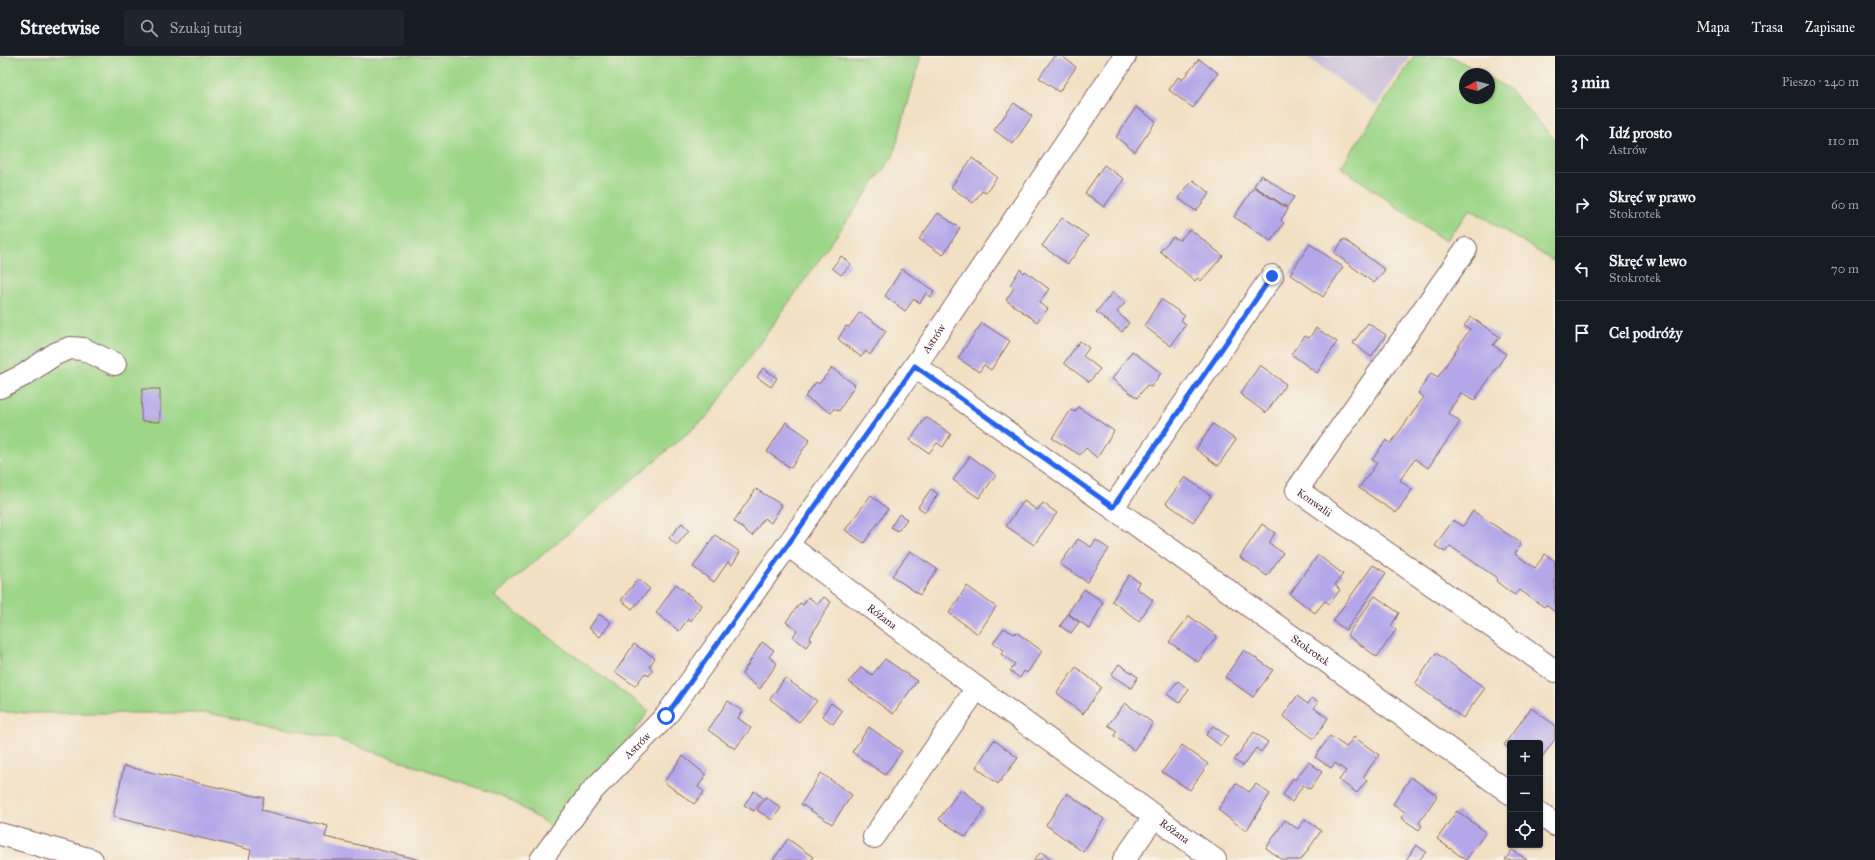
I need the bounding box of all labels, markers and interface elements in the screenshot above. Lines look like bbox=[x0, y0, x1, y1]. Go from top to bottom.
search box bbox=[124, 10, 404, 46]
text: Streetwise bbox=[20, 16, 100, 39]
icon: search bbox=[138, 17, 160, 39]
text: Szukaj tutaj bbox=[170, 19, 242, 37]
text: Mapa bbox=[1696, 19, 1730, 36]
text: Trasa bbox=[1752, 19, 1783, 36]
text: Zapisane bbox=[1805, 19, 1855, 36]
north arrow bbox=[1459, 68, 1495, 104]
text: 3 min bbox=[1571, 72, 1610, 93]
text: Pieszo · 240 m bbox=[1782, 74, 1859, 90]
text: Idź prosto bbox=[1609, 124, 1672, 142]
icon: ahead bbox=[1571, 130, 1593, 152]
text: 110 m bbox=[1827, 133, 1859, 149]
text: Astrów bbox=[1609, 142, 1647, 158]
text: Skręć w prawo bbox=[1609, 188, 1696, 206]
icon: right bbox=[1571, 194, 1593, 216]
text: 60 m bbox=[1831, 197, 1859, 213]
text: Stokrotek bbox=[1609, 206, 1661, 222]
text: Skręć w lewo bbox=[1609, 252, 1687, 270]
icon: left bbox=[1571, 258, 1593, 280]
text: 70 m bbox=[1831, 261, 1859, 277]
route end bbox=[1263, 267, 1281, 285]
text: Stokrotek bbox=[1609, 270, 1661, 286]
street label: Astrów bbox=[919, 321, 949, 356]
icon: arrive bbox=[1571, 322, 1593, 344]
text: Cel podróży bbox=[1609, 324, 1683, 342]
street label: Konwalii bbox=[1295, 486, 1335, 519]
street label: Różana bbox=[865, 601, 900, 632]
street label: Stokrotek bbox=[1289, 632, 1333, 669]
route start bbox=[657, 707, 675, 725]
street label: Astrów bbox=[620, 729, 654, 762]
map controls bbox=[1507, 740, 1543, 848]
button: + bbox=[1507, 740, 1543, 776]
button: − bbox=[1507, 776, 1543, 812]
button: locate bbox=[1507, 812, 1543, 848]
street label: Różana bbox=[1157, 816, 1192, 846]

